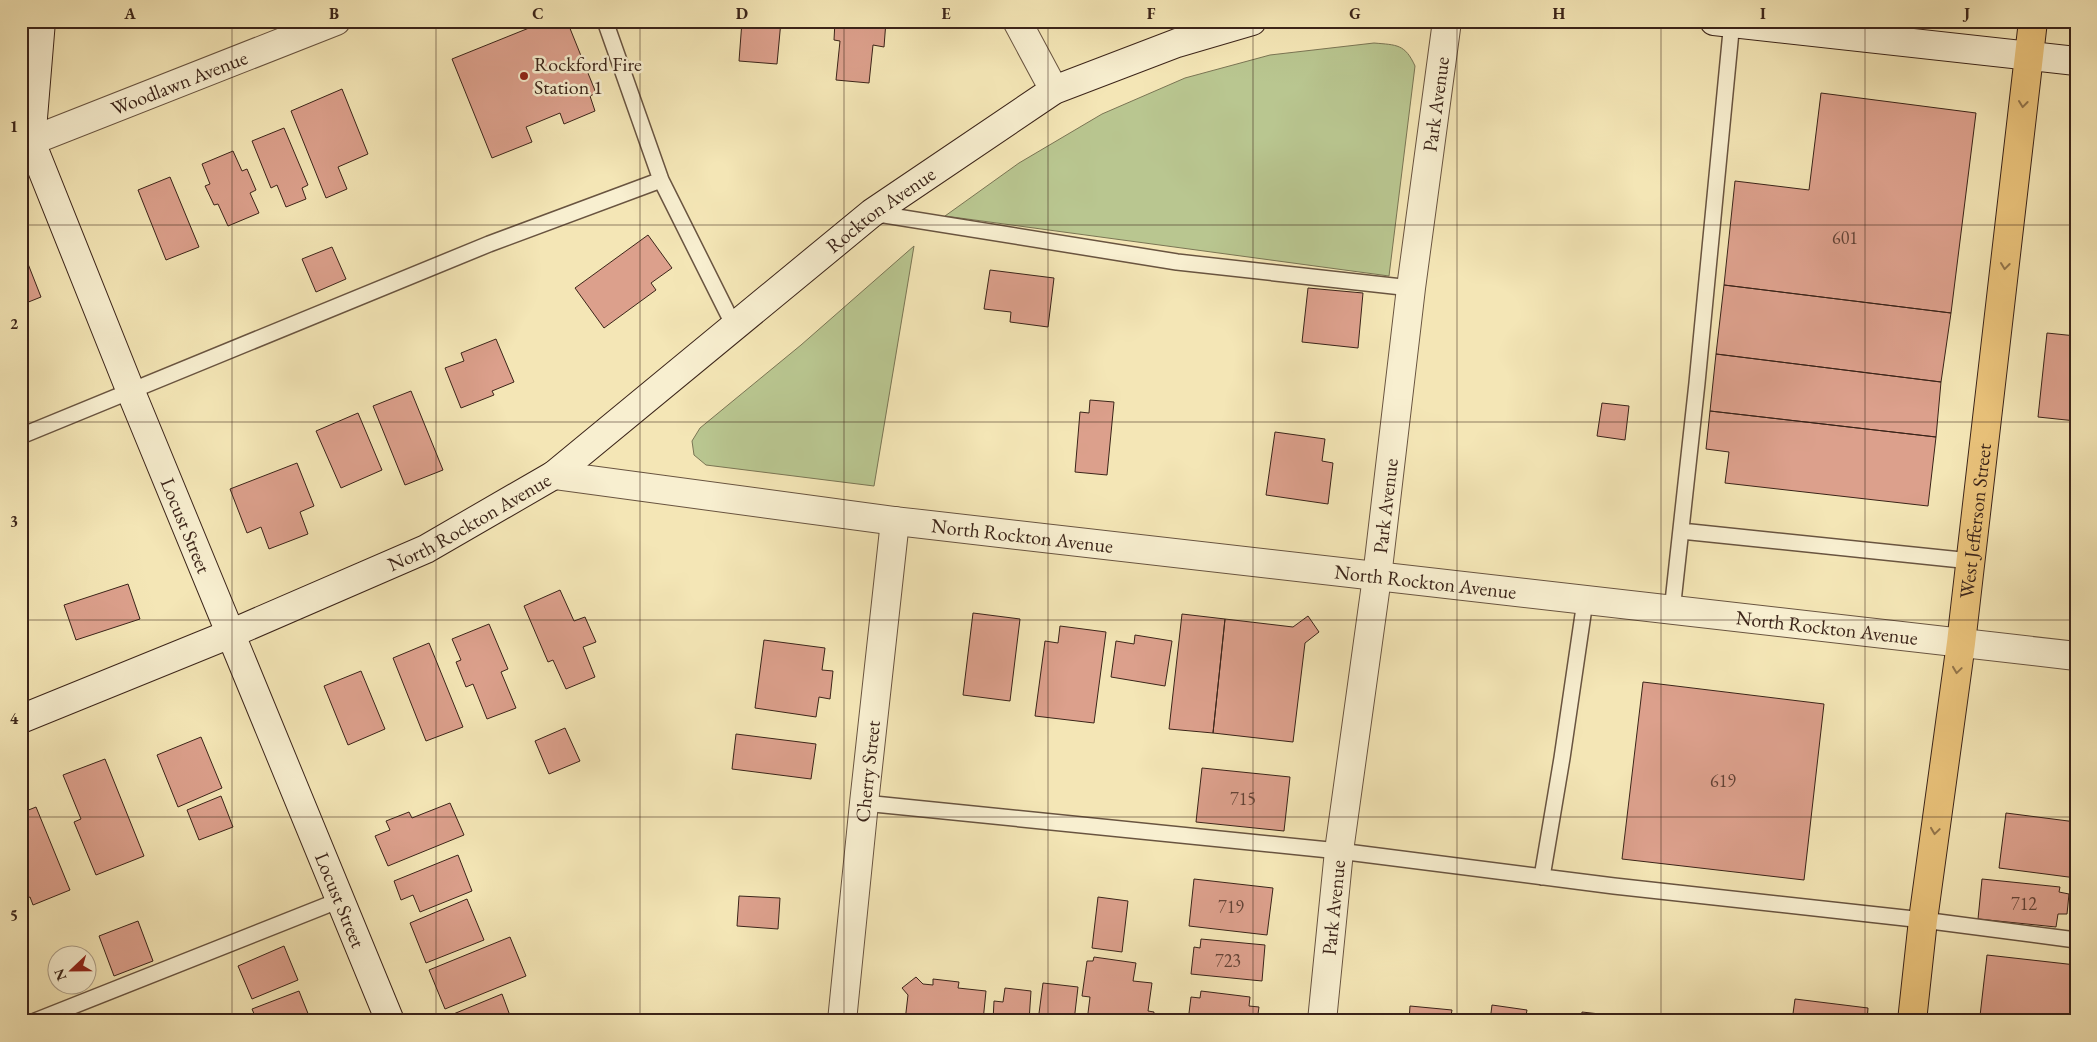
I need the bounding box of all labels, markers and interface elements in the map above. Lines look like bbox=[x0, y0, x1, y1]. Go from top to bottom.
text: A bbox=[123, 3, 136, 24]
text: B bbox=[329, 3, 339, 24]
text: C bbox=[532, 3, 544, 24]
text: D bbox=[736, 3, 748, 24]
text: E bbox=[941, 3, 951, 24]
text: F bbox=[1147, 3, 1156, 24]
text: G bbox=[1349, 3, 1361, 24]
text: H bbox=[1553, 3, 1566, 24]
text: I bbox=[1760, 3, 1766, 24]
text: J bbox=[1962, 3, 1970, 24]
street label: Woodlawn Avenue bbox=[107, 44, 251, 121]
place label: Rockford Fire Station 1 bbox=[534, 51, 642, 100]
street label: Park Avenue bbox=[1417, 55, 1455, 153]
marker: Rockford Fire Station 1 bbox=[518, 70, 530, 82]
one-way arrow bbox=[2018, 100, 2029, 108]
text: 1 bbox=[10, 116, 18, 137]
street label: Rockton Avenue bbox=[820, 161, 941, 259]
house number: 601 bbox=[1832, 226, 1858, 249]
one-way arrow bbox=[2000, 262, 2011, 270]
text: 2 bbox=[10, 313, 19, 334]
street label: West Jefferson Street bbox=[1953, 441, 1997, 600]
street label: Park Avenue bbox=[1367, 457, 1404, 555]
street label: North Rockton Avenue bbox=[383, 466, 556, 577]
street label: Locust Street bbox=[155, 474, 217, 578]
text: 3 bbox=[10, 511, 18, 532]
street label: North Rockton Avenue bbox=[930, 512, 1115, 559]
street label: North Rockton Avenue bbox=[1333, 558, 1518, 605]
street label: North Rockton Avenue bbox=[1734, 604, 1919, 651]
one-way arrow bbox=[1953, 666, 1963, 675]
text: 4 bbox=[10, 708, 19, 729]
street label: Cherry Street bbox=[849, 718, 886, 824]
house number: 619 bbox=[1710, 769, 1736, 792]
house number: 715 bbox=[1230, 787, 1256, 810]
one-way arrow bbox=[1930, 828, 1941, 836]
street label: Locust Street bbox=[309, 848, 372, 952]
street label: Park Avenue bbox=[1316, 859, 1351, 956]
house number: 712 bbox=[2011, 892, 2037, 915]
house number: 719 bbox=[1218, 895, 1244, 918]
text: 5 bbox=[10, 905, 18, 926]
north arrow bbox=[48, 944, 98, 994]
house number: 723 bbox=[1215, 949, 1241, 972]
text: N bbox=[49, 966, 70, 983]

